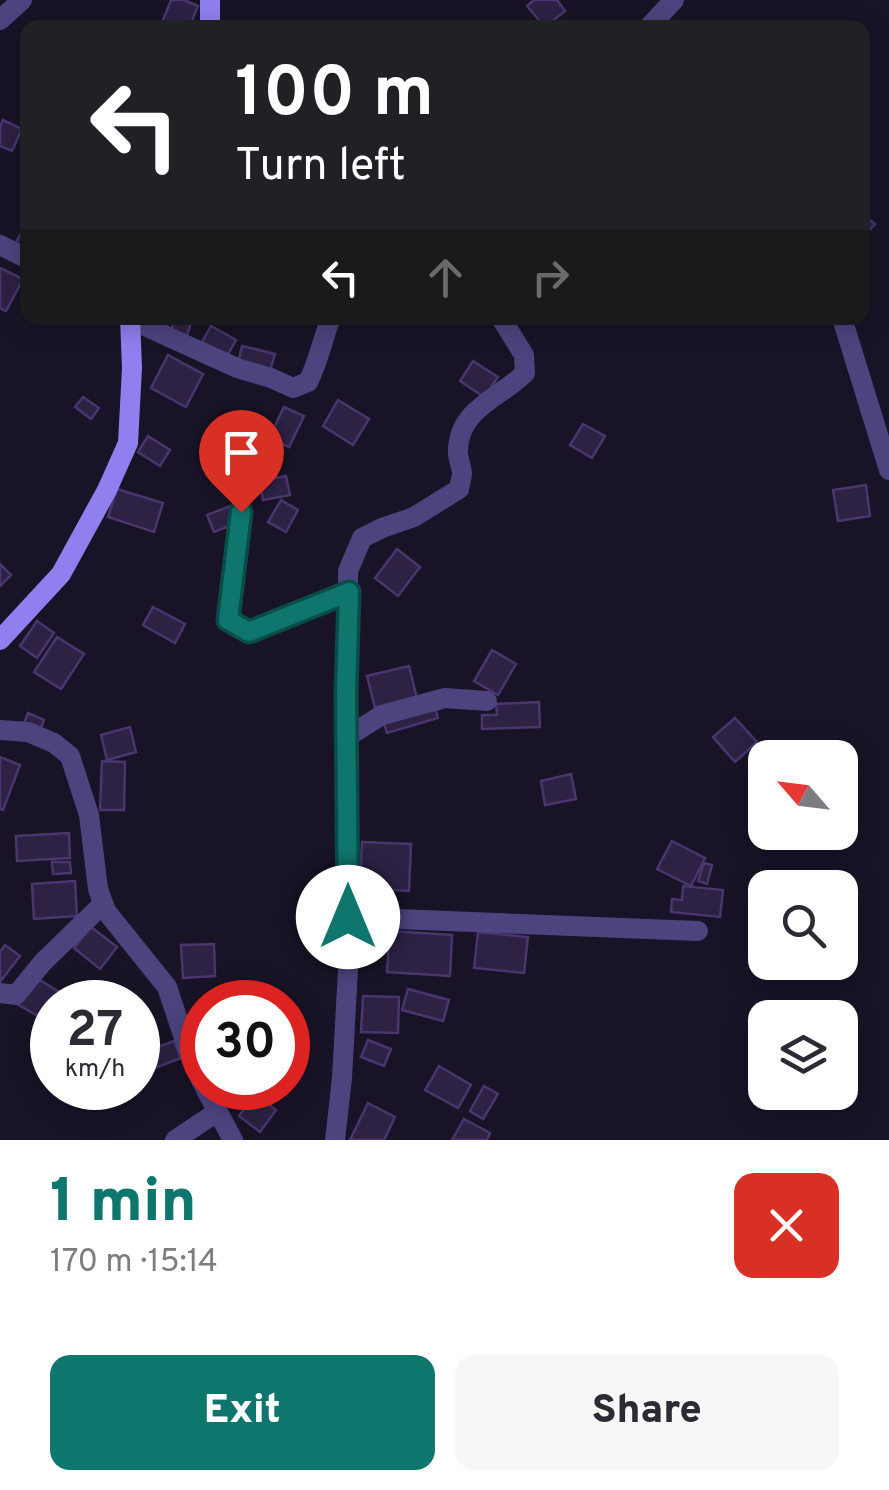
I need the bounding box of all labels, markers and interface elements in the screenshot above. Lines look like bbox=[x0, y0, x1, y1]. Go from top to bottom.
text: 100 m bbox=[235, 52, 434, 141]
icon: left bbox=[70, 60, 200, 190]
text: Turn left bbox=[235, 139, 406, 196]
icon: left bbox=[313, 250, 368, 305]
icon: ahead bbox=[418, 250, 473, 305]
icon: right bbox=[523, 250, 578, 305]
pin bbox=[199, 410, 284, 513]
icon: arrive bbox=[214, 425, 269, 480]
north arrow bbox=[748, 740, 858, 850]
map controls bbox=[748, 740, 858, 1110]
position arrow bbox=[296, 865, 400, 969]
button: search bbox=[748, 870, 858, 980]
speed limit sign: 30 bbox=[180, 980, 310, 1110]
button: layers bbox=[748, 1000, 858, 1110]
text: 27 bbox=[67, 1001, 123, 1064]
text: km/h bbox=[65, 1054, 125, 1086]
text: 1 min bbox=[50, 1167, 197, 1243]
button: close bbox=[734, 1173, 839, 1278]
text: 170 m · 15:14 bbox=[50, 1243, 218, 1283]
button: Exit bbox=[50, 1355, 435, 1470]
button: Share bbox=[455, 1355, 839, 1470]

